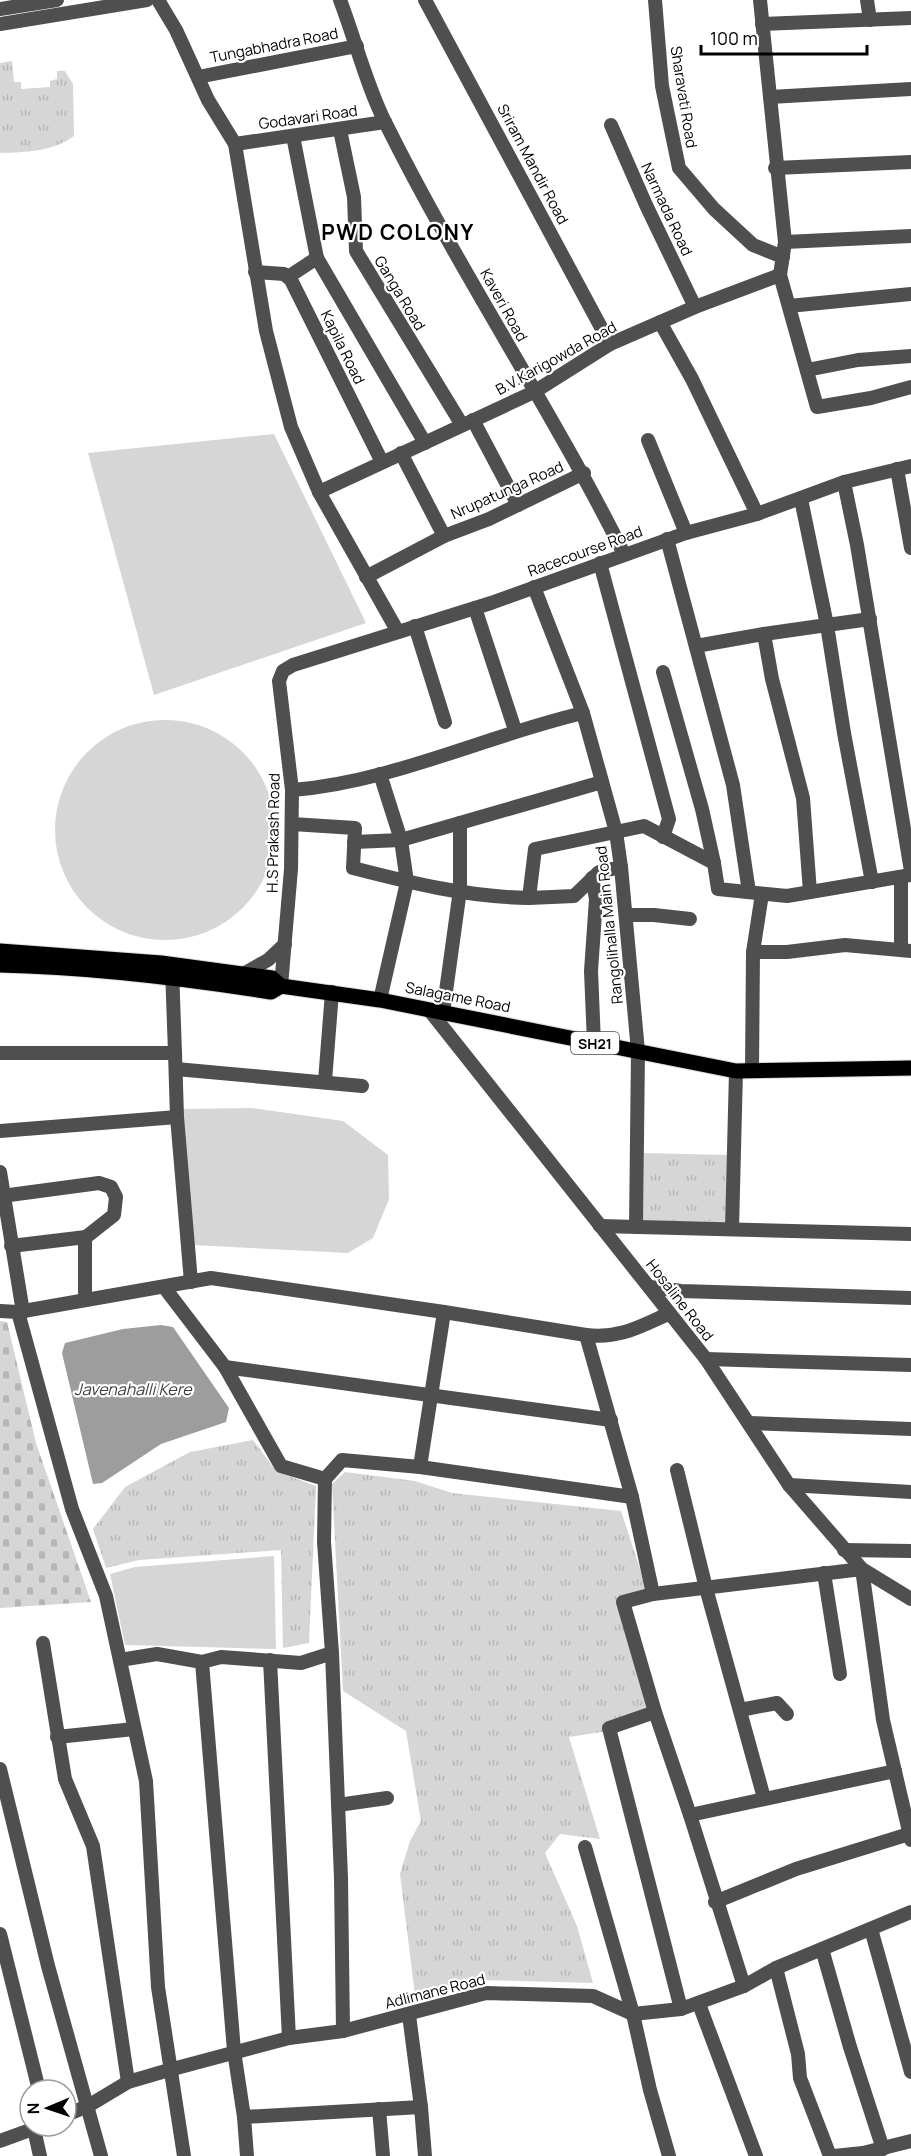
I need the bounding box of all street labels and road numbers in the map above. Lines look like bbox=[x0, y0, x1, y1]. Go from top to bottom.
street label: Tungabhadra Road bbox=[208, 22, 340, 68]
street label: Sharavati Road bbox=[666, 44, 702, 150]
street label: Godavari Road bbox=[257, 100, 359, 134]
street label: Sriram Mandir Road bbox=[492, 100, 574, 228]
street label: Narmada Road bbox=[636, 159, 698, 259]
street label: Ganga Road bbox=[369, 252, 431, 334]
street label: Kaveri Road bbox=[475, 265, 533, 345]
street label: Kapila Road bbox=[316, 306, 370, 388]
street label: B.V.Karigowda Road bbox=[492, 316, 620, 400]
street label: Nrupatunga Road bbox=[447, 456, 567, 524]
street label: Racecourse Road bbox=[525, 520, 645, 582]
street label: H.S Prakash Road bbox=[261, 773, 285, 893]
street label: Rangolihalla Main Road bbox=[590, 845, 628, 1005]
street label: Salagame Road bbox=[404, 977, 512, 1017]
road number: SH21 bbox=[571, 1032, 619, 1054]
street label: Hosaline Road bbox=[641, 1255, 719, 1345]
street label: Adlimane Road bbox=[383, 1968, 487, 2014]

